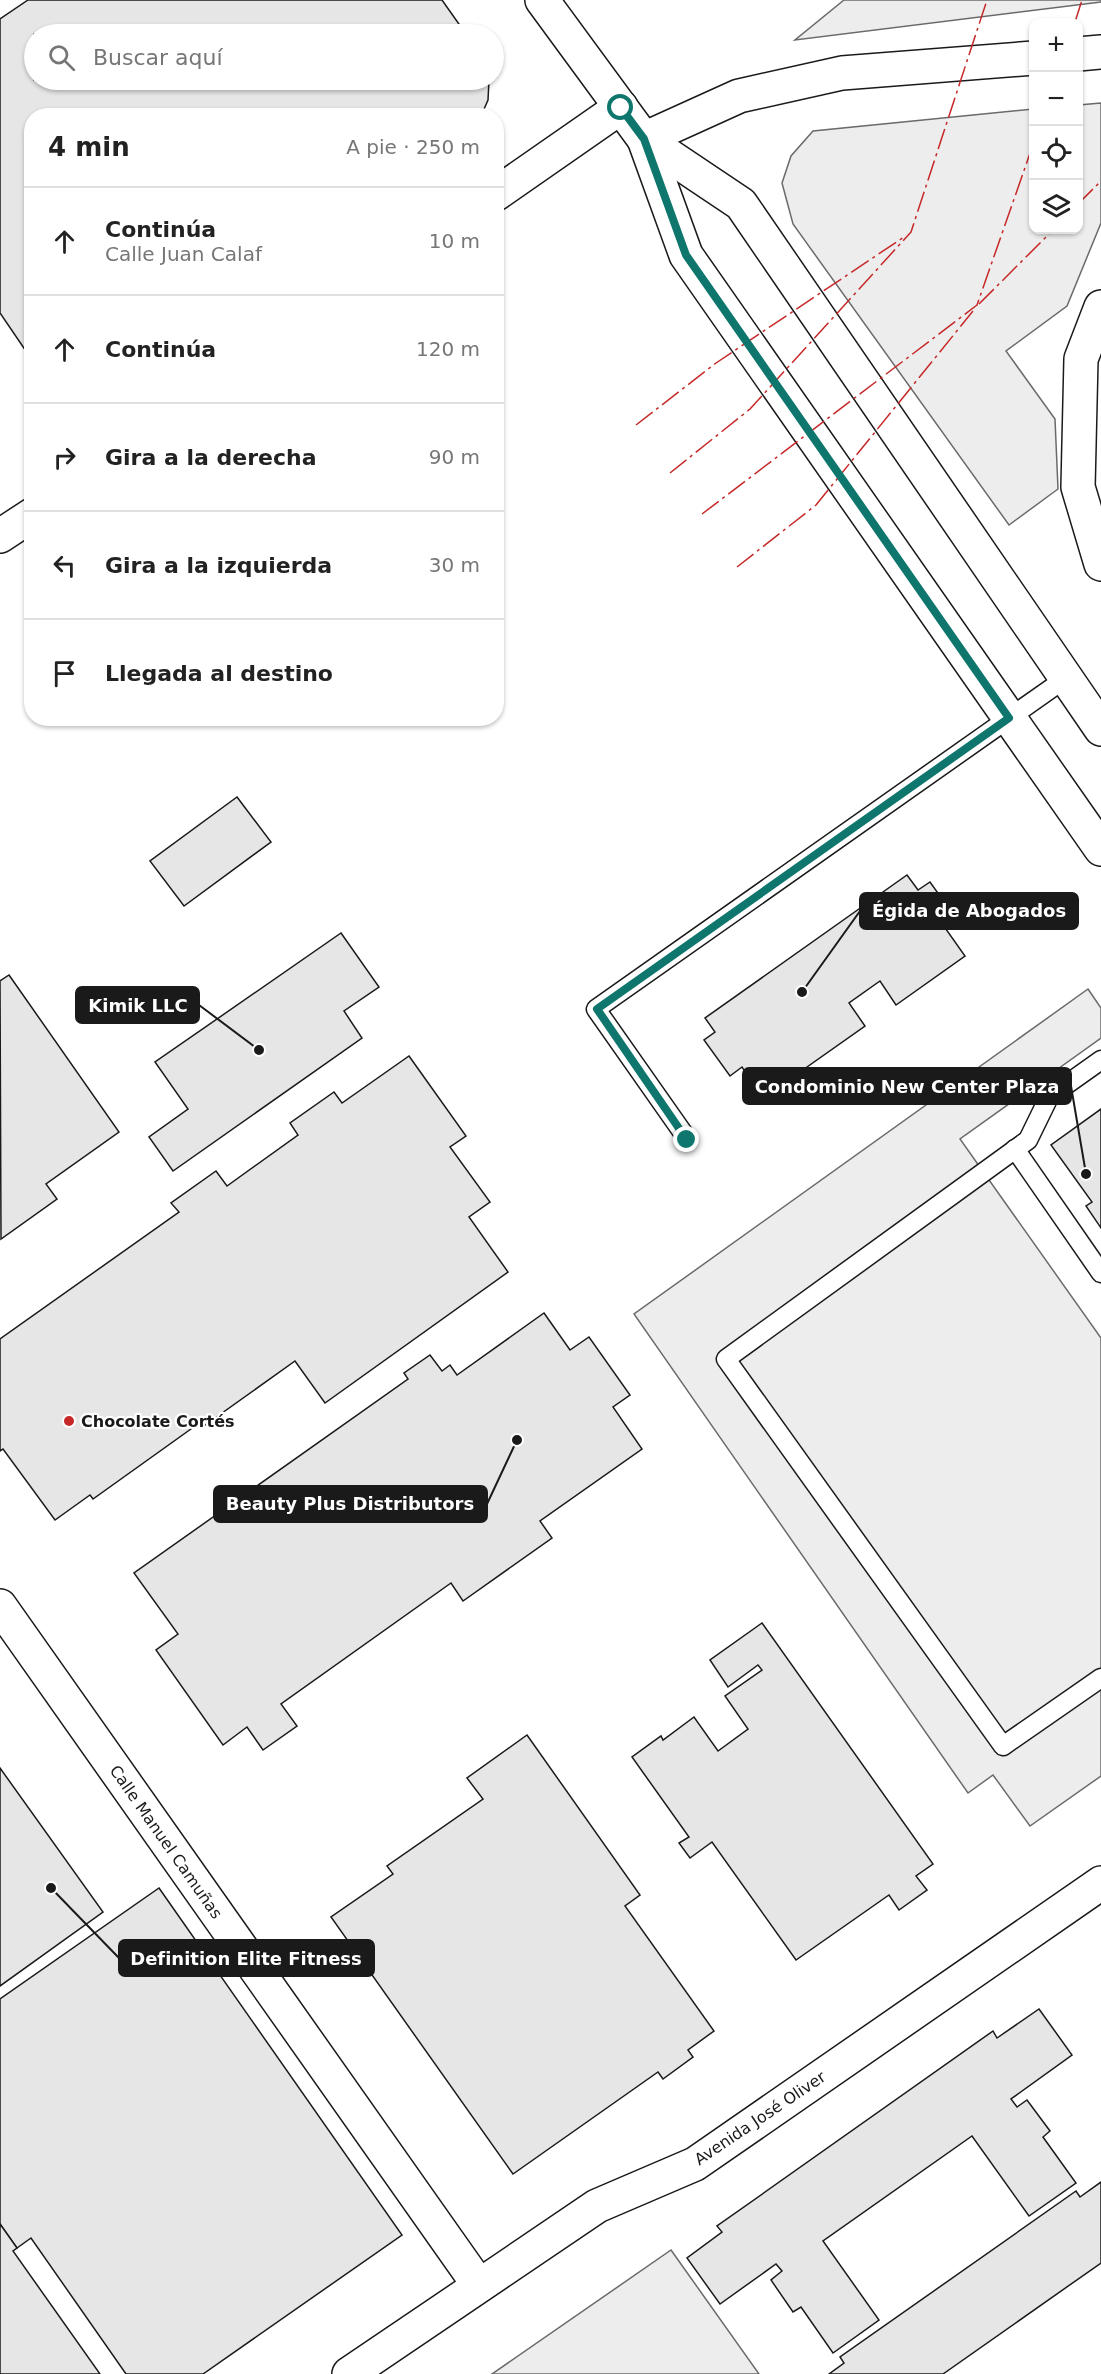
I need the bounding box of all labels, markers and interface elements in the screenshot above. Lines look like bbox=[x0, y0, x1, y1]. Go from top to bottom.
map controls bbox=[1029, 18, 1083, 234]
button: + bbox=[1029, 18, 1083, 72]
search box bbox=[24, 24, 504, 90]
icon: search bbox=[45, 41, 78, 74]
text: Buscar aquí bbox=[93, 45, 223, 70]
button: − bbox=[1029, 72, 1083, 126]
route start bbox=[607, 94, 633, 120]
button: locate bbox=[1029, 126, 1083, 180]
text: 4 min bbox=[48, 132, 130, 162]
text: A pie · 250 m bbox=[346, 135, 480, 159]
button: layers bbox=[1029, 180, 1083, 234]
text: Continúa bbox=[105, 217, 216, 242]
icon: ahead bbox=[48, 225, 81, 258]
text: 10 m bbox=[429, 229, 480, 253]
text: Calle Juan Calaf bbox=[105, 242, 262, 266]
icon: ahead bbox=[48, 333, 81, 366]
text: Continúa bbox=[105, 337, 216, 362]
text: 120 m bbox=[416, 337, 480, 361]
icon: right bbox=[48, 441, 81, 474]
text: Gira a la derecha bbox=[105, 445, 317, 470]
text: 90 m bbox=[429, 445, 480, 469]
icon: left bbox=[48, 549, 81, 582]
text: Gira a la izquierda bbox=[105, 553, 332, 578]
text: 30 m bbox=[429, 553, 480, 577]
icon: arrive bbox=[48, 657, 81, 690]
text: Llegada al destino bbox=[105, 661, 333, 686]
callout: Égida de Abogados bbox=[860, 893, 1078, 929]
text: Égida de Abogados bbox=[872, 900, 1066, 921]
callout: Kimik LLC bbox=[76, 987, 199, 1023]
text: Kimik LLC bbox=[88, 995, 188, 1016]
callout: Condominio New Center Plaza bbox=[743, 1068, 1071, 1104]
text: Condominio New Center Plaza bbox=[755, 1076, 1059, 1097]
route end bbox=[673, 1126, 699, 1152]
place label: Chocolate Cortés bbox=[81, 1412, 235, 1431]
marker: Chocolate Cortés bbox=[62, 1414, 76, 1428]
callout: Beauty Plus Distributors bbox=[214, 1486, 487, 1522]
text: Beauty Plus Distributors bbox=[226, 1493, 474, 1514]
street label: Calle Manuel Camuñas bbox=[106, 1762, 226, 1922]
callout: Definition Elite Fitness bbox=[119, 1940, 374, 1976]
text: Definition Elite Fitness bbox=[130, 1948, 362, 1969]
street label: Avenida José Oliver bbox=[691, 2067, 830, 2169]

